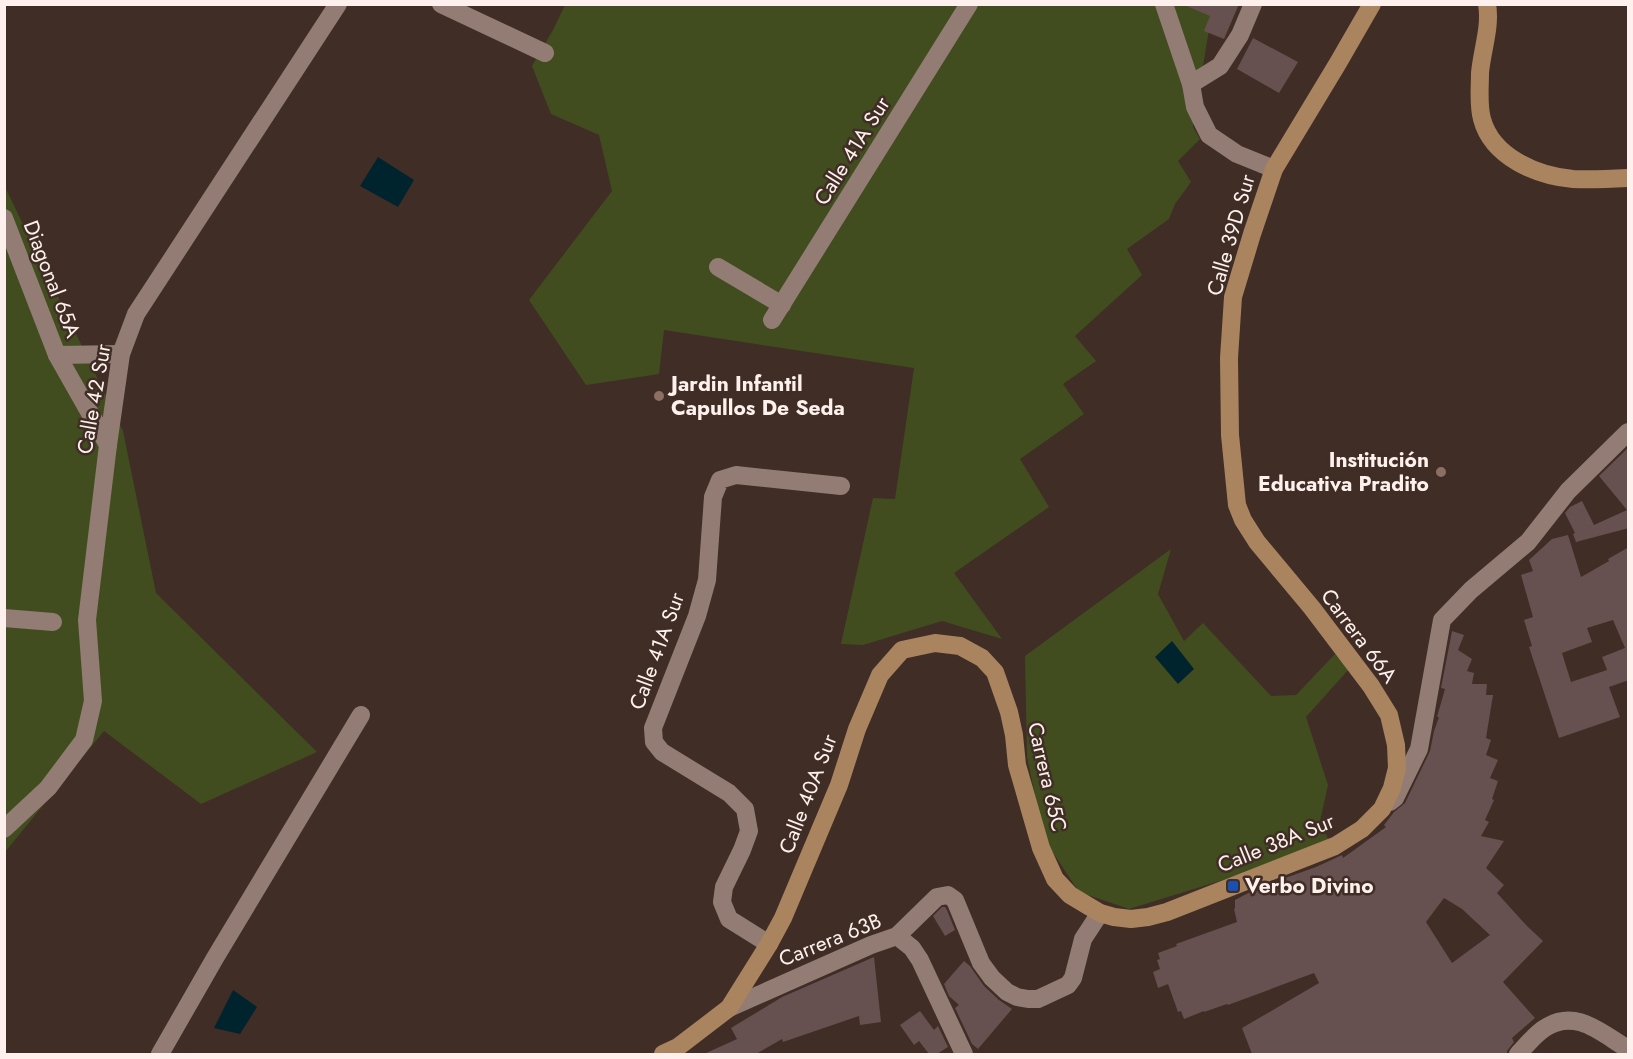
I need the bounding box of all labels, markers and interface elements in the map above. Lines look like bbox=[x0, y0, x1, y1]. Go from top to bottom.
street label: Calle 41A Sur bbox=[807, 90, 898, 211]
street label: Calle 39D Sur bbox=[1199, 170, 1263, 299]
street label: Diagonal 65A bbox=[16, 216, 88, 342]
street label: Calle 42 Sur bbox=[70, 341, 119, 457]
place label: Jardin Infantil Capullos De Seda bbox=[667, 369, 845, 423]
marker: Jardin Infantil Capullos De Seda bbox=[652, 389, 666, 403]
place label: Institución Educativa Pradito bbox=[1258, 445, 1429, 499]
marker: Institución Educativa Pradito bbox=[1434, 465, 1448, 479]
street label: Carrera 66A bbox=[1314, 583, 1404, 689]
street label: Calle 41A Sur bbox=[622, 587, 692, 714]
street label: Carrera 65C bbox=[1020, 719, 1074, 835]
street label: Calle 40A Sur bbox=[771, 729, 845, 858]
street label: Calle 38A Sur bbox=[1213, 806, 1340, 880]
place label: Verbo Divino bbox=[1244, 871, 1374, 901]
marker: Verbo Divino bbox=[1226, 879, 1240, 893]
street label: Carrera 63B bbox=[774, 906, 886, 974]

